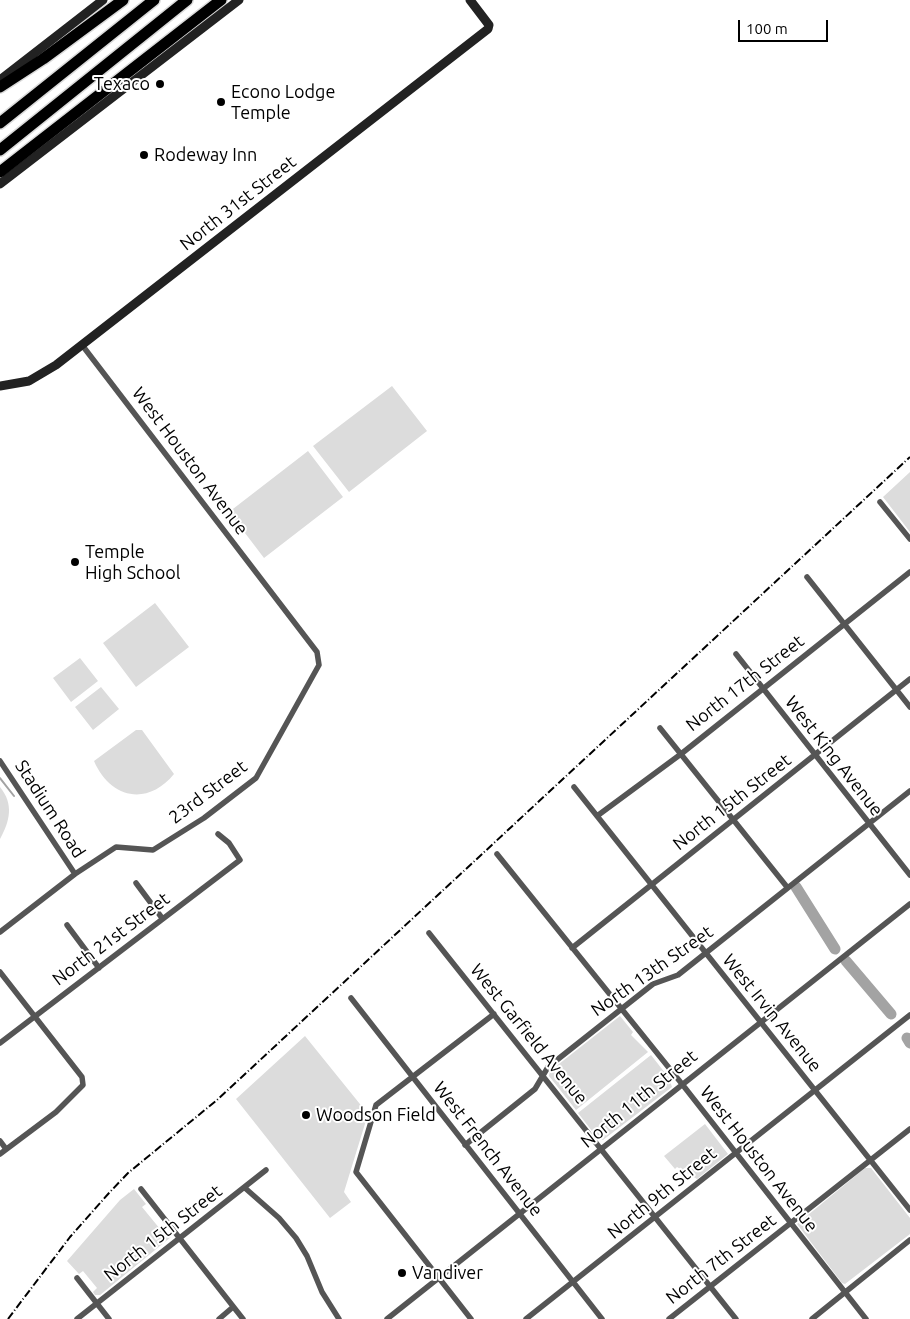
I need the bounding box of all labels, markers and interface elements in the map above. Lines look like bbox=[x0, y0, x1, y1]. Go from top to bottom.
scale bar bbox=[740, 10, 830, 42]
text: 100 m bbox=[746, 20, 788, 37]
place label: Texaco bbox=[94, 73, 150, 95]
marker: Texaco bbox=[154, 78, 166, 90]
place label: Econo Lodge Temple bbox=[231, 81, 335, 124]
marker: Econo Lodge Temple bbox=[215, 96, 227, 108]
place label: Rodeway Inn bbox=[154, 144, 257, 166]
marker: Rodeway Inn bbox=[138, 149, 150, 161]
street label: North 31st Street bbox=[176, 151, 300, 255]
street label: West Houston Avenue bbox=[127, 383, 253, 539]
place label: Temple High School bbox=[85, 541, 181, 584]
marker: Temple High School bbox=[69, 556, 81, 568]
street label: North 17th Street bbox=[682, 630, 808, 736]
street label: West King Avenue bbox=[780, 692, 888, 820]
street label: North 15th Street bbox=[669, 749, 795, 855]
street label: Stadium Road bbox=[10, 756, 90, 862]
street label: 23rd Street bbox=[165, 756, 251, 828]
street label: North 21st Street bbox=[48, 888, 174, 990]
street label: North 13th Street bbox=[587, 921, 717, 1021]
street label: West Irvin Avenue bbox=[718, 950, 826, 1076]
street label: West Garfield Avenue bbox=[466, 959, 592, 1109]
street label: North 11th Street bbox=[576, 1045, 702, 1153]
street label: West French Avenue bbox=[429, 1077, 547, 1221]
street label: West Houston Avenue bbox=[695, 1082, 823, 1236]
place label: Woodson Field bbox=[316, 1104, 436, 1126]
marker: Woodson Field bbox=[300, 1109, 312, 1121]
street label: North 9th Street bbox=[603, 1143, 721, 1243]
street label: North 15th Street bbox=[100, 1180, 226, 1286]
street label: North 7th Street bbox=[662, 1209, 780, 1309]
place label: Vandiver bbox=[412, 1262, 483, 1284]
marker: Vandiver bbox=[396, 1267, 408, 1279]

